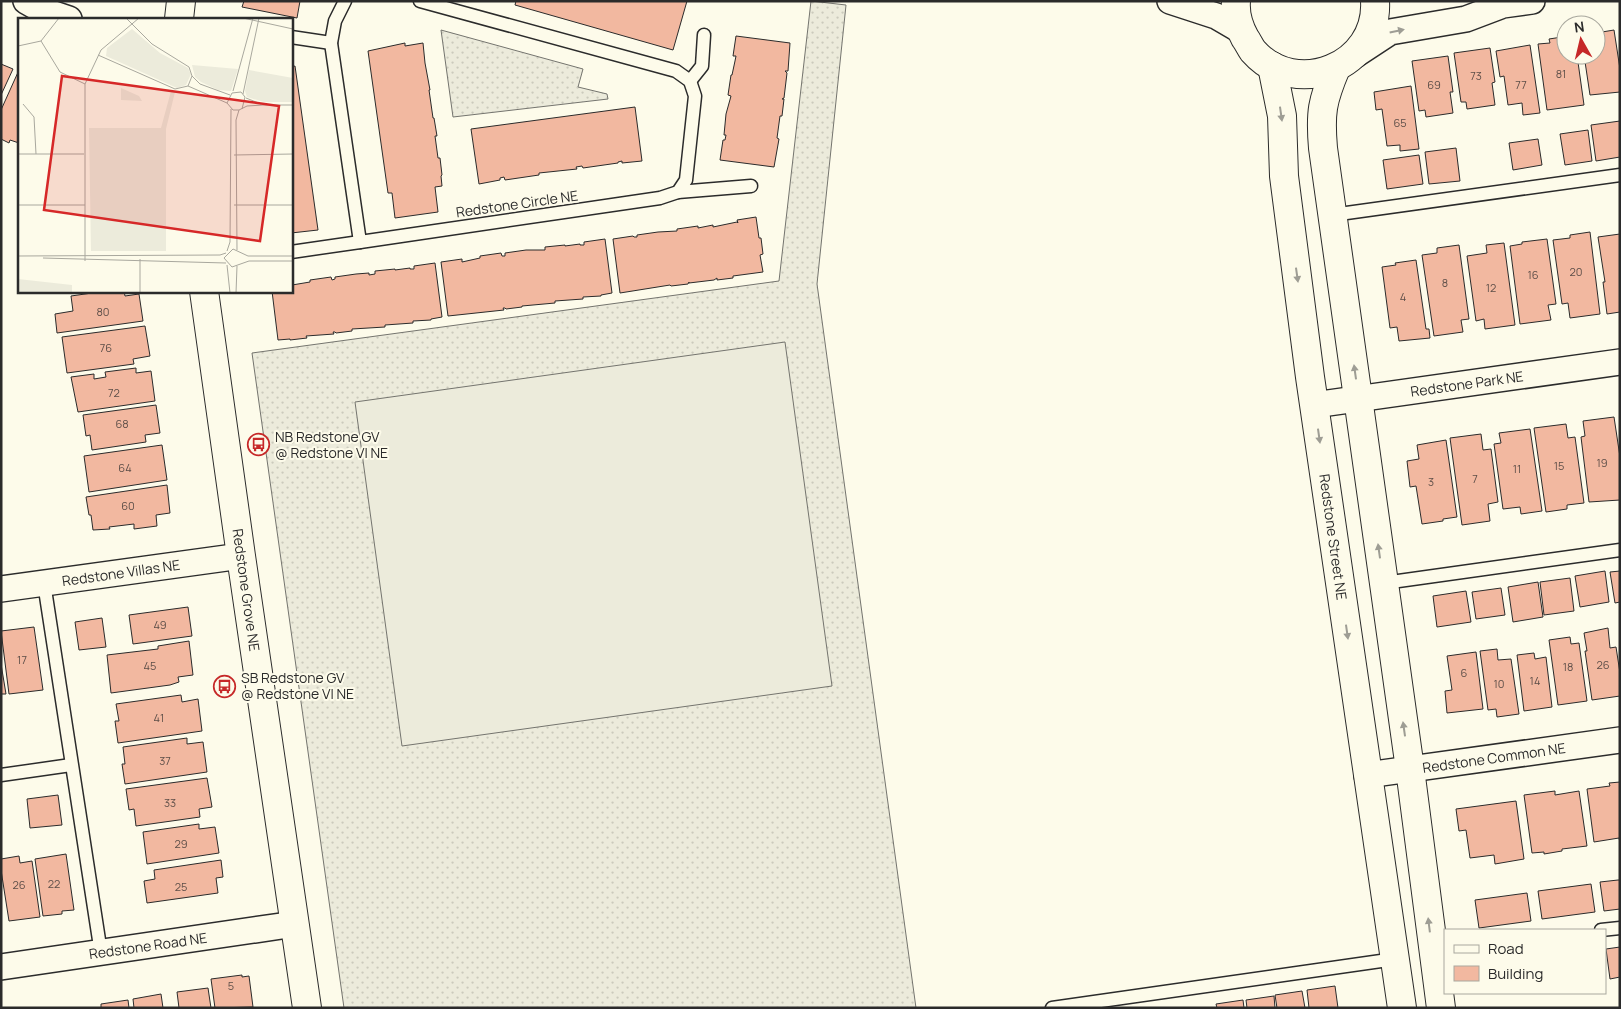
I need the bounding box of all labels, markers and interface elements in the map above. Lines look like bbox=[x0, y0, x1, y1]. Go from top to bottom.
north arrow bbox=[1556, 15, 1606, 65]
text: N bbox=[1573, 17, 1585, 37]
inset map bbox=[18, 18, 292, 292]
one-way arrow bbox=[1390, 27, 1406, 35]
house number: 81 bbox=[1556, 66, 1566, 81]
house number: 73 bbox=[1470, 68, 1482, 83]
house number: 69 bbox=[1427, 77, 1441, 92]
house number: 77 bbox=[1515, 77, 1527, 92]
one-way arrow bbox=[1277, 106, 1285, 122]
house number: 65 bbox=[1393, 115, 1407, 130]
street label: Redstone Circle NE bbox=[455, 186, 579, 221]
house number: 20 bbox=[1570, 264, 1582, 279]
house number: 16 bbox=[1527, 267, 1539, 282]
one-way arrow bbox=[1293, 268, 1301, 284]
house number: 8 bbox=[1442, 275, 1448, 290]
house number: 12 bbox=[1486, 280, 1496, 295]
house number: 4 bbox=[1400, 289, 1406, 304]
house number: 80 bbox=[96, 304, 110, 319]
house number: 76 bbox=[100, 340, 112, 355]
one-way arrow bbox=[1350, 364, 1358, 380]
street label: Redstone Park NE bbox=[1409, 366, 1525, 401]
house number: 72 bbox=[108, 385, 120, 400]
house number: 68 bbox=[115, 416, 129, 431]
place label: NB Redstone GV @ Redstone VI NE bbox=[275, 427, 388, 462]
one-way arrow bbox=[1315, 429, 1323, 445]
bus stop icon: NB Redstone GV @ Redstone VI NE bbox=[247, 433, 271, 457]
house number: 19 bbox=[1596, 455, 1608, 470]
house number: 15 bbox=[1554, 458, 1564, 473]
house number: 64 bbox=[118, 460, 132, 475]
house number: 11 bbox=[1513, 461, 1521, 476]
house number: 7 bbox=[1472, 471, 1478, 486]
street label: Redstone Street NE bbox=[1315, 473, 1352, 601]
house number: 3 bbox=[1428, 474, 1434, 489]
house number: 60 bbox=[121, 498, 135, 513]
street label: Redstone Grove NE bbox=[228, 527, 265, 653]
one-way arrow bbox=[1375, 542, 1383, 558]
street label: Redstone Villas NE bbox=[61, 555, 181, 590]
house number: 49 bbox=[153, 617, 167, 632]
one-way arrow bbox=[1343, 624, 1351, 640]
house number: 17 bbox=[17, 652, 27, 667]
house number: 26 bbox=[1596, 657, 1610, 672]
house number: 45 bbox=[144, 658, 156, 673]
house number: 18 bbox=[1563, 659, 1573, 674]
house number: 6 bbox=[1461, 665, 1468, 680]
place label: SB Redstone GV @ Redstone VI NE bbox=[241, 668, 354, 703]
house number: 14 bbox=[1530, 673, 1540, 688]
bus stop icon: SB Redstone GV @ Redstone VI NE bbox=[213, 674, 237, 698]
house number: 10 bbox=[1493, 676, 1505, 691]
house number: 41 bbox=[154, 710, 164, 725]
one-way arrow bbox=[1400, 721, 1408, 737]
street label: Redstone Common NE bbox=[1421, 738, 1567, 777]
house number: 37 bbox=[159, 753, 171, 768]
house number: 33 bbox=[164, 795, 176, 810]
house number: 29 bbox=[174, 836, 188, 851]
house number: 22 bbox=[48, 876, 60, 891]
house number: 26 bbox=[12, 877, 26, 892]
house number: 25 bbox=[175, 879, 187, 894]
one-way arrow bbox=[1425, 916, 1433, 932]
street label: Redstone Road NE bbox=[88, 928, 208, 963]
legend bbox=[1444, 929, 1606, 994]
text: Road bbox=[1488, 938, 1524, 959]
text: Building bbox=[1488, 963, 1543, 984]
house number: 5 bbox=[228, 978, 234, 993]

